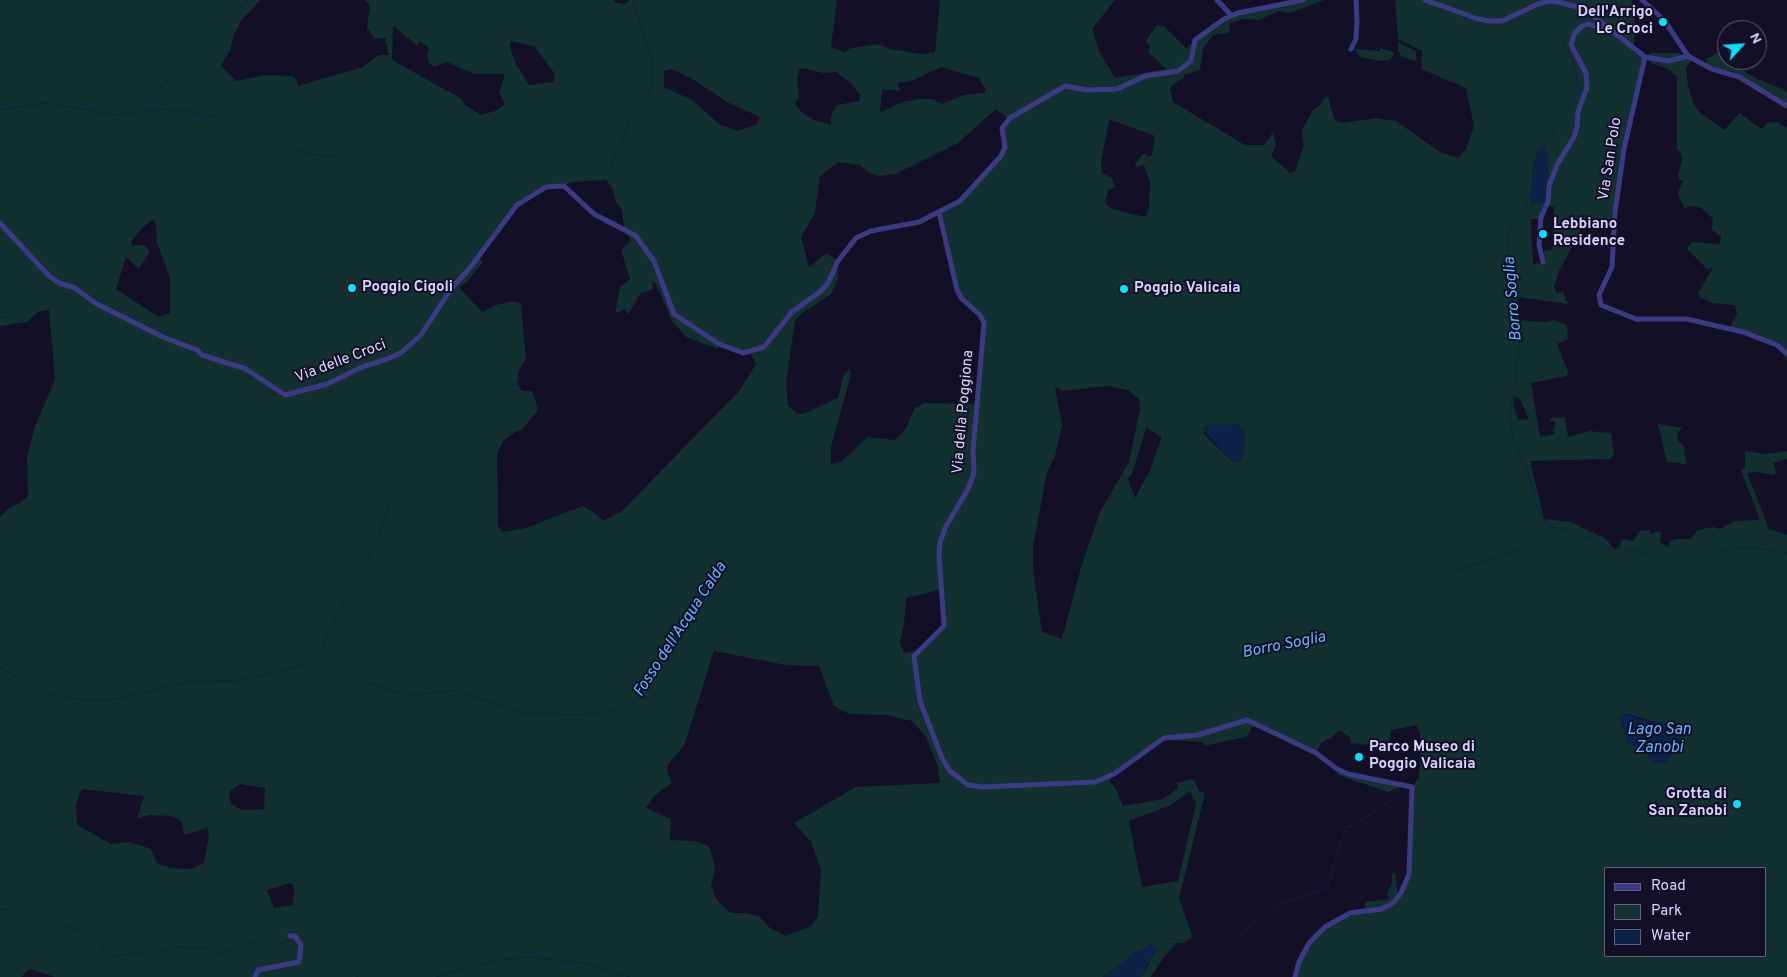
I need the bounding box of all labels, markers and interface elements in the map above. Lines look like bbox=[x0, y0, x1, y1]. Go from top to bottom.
place label: Dell'Arrigo Le Croci bbox=[1578, 4, 1653, 39]
marker: Dell'Arrigo Le Croci bbox=[1657, 16, 1669, 28]
north arrow bbox=[1717, 20, 1767, 70]
text: N bbox=[1745, 30, 1765, 47]
street label: Via San Polo bbox=[1596, 116, 1626, 202]
place label: Lebbiano Residence bbox=[1553, 216, 1625, 251]
marker: Lebbiano Residence bbox=[1537, 228, 1549, 240]
water label: Borro Soglia bbox=[1501, 256, 1527, 342]
place label: Poggio Cigoli bbox=[362, 279, 453, 297]
place label: Poggio Valicaia bbox=[1134, 280, 1241, 298]
marker: Poggio Cigoli bbox=[346, 282, 358, 294]
marker: Poggio Valicaia bbox=[1118, 283, 1130, 295]
street label: Via delle Croci bbox=[293, 336, 389, 388]
street label: Via della Poggiona bbox=[950, 349, 978, 475]
water label: Fosso dell'Acqua Calda bbox=[630, 559, 732, 701]
water label: Borro Soglia bbox=[1241, 628, 1327, 664]
water label: Lago San Zanobi bbox=[1627, 721, 1691, 759]
place label: Parco Museo di Poggio Valicaia bbox=[1369, 739, 1476, 774]
marker: Parco Museo di Poggio Valicaia bbox=[1353, 751, 1365, 763]
place label: Grotta di San Zanobi bbox=[1648, 786, 1727, 821]
marker: Grotta di San Zanobi bbox=[1731, 798, 1743, 810]
legend bbox=[1604, 867, 1767, 957]
text: Road bbox=[1651, 877, 1686, 896]
text: Park bbox=[1651, 902, 1682, 921]
text: Water bbox=[1651, 927, 1690, 946]

